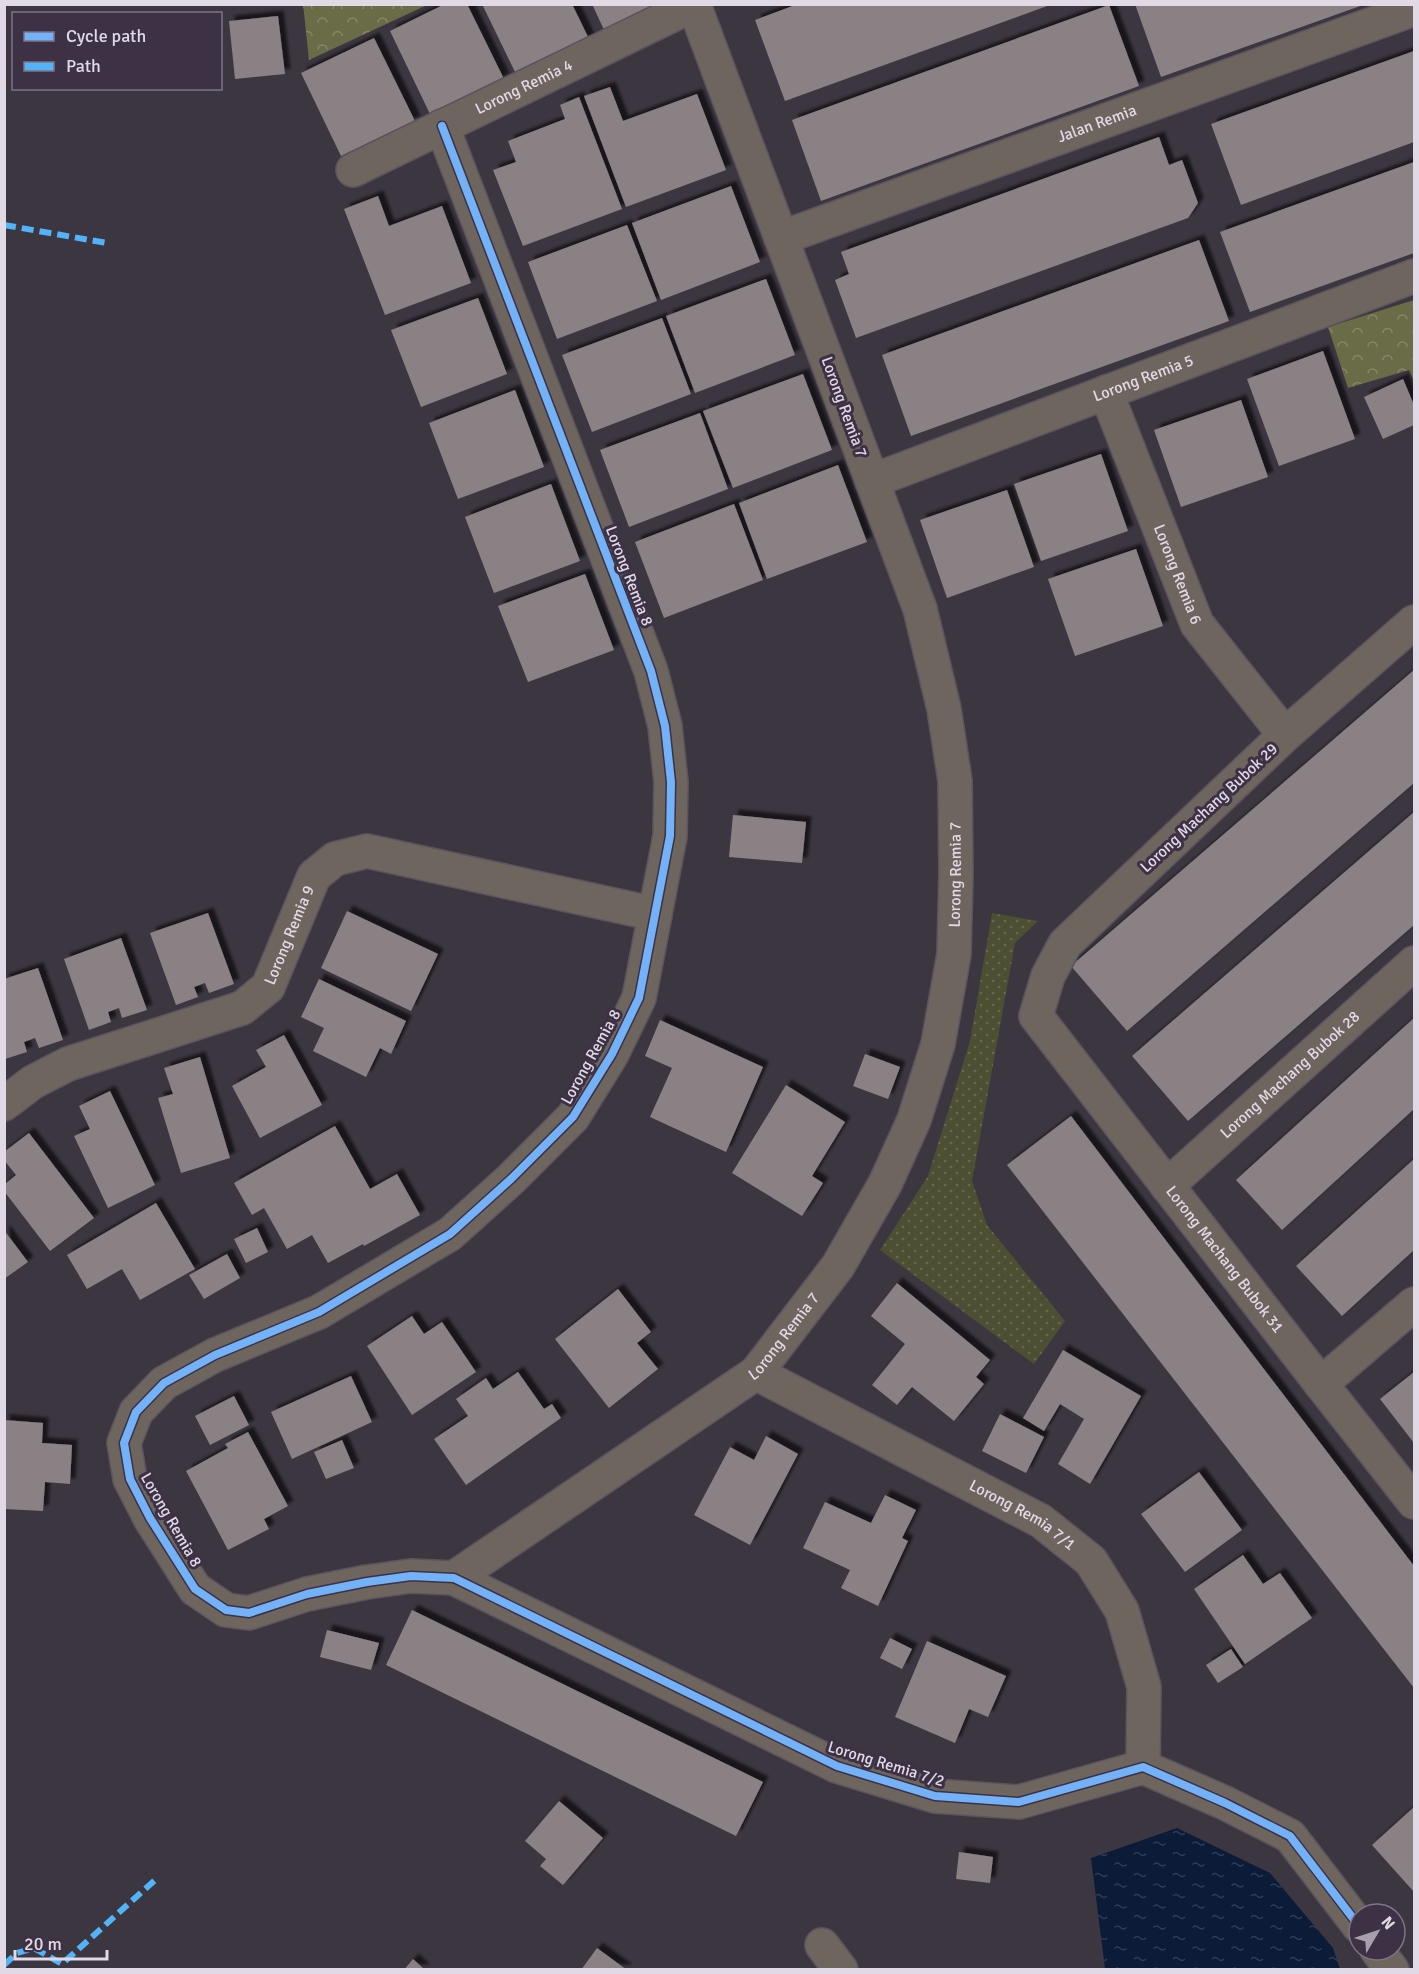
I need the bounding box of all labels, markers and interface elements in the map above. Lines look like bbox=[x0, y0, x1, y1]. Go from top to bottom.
legend bbox=[12, 12, 222, 90]
text: Cycle path bbox=[66, 25, 146, 47]
text: Path bbox=[66, 55, 101, 77]
street label: Lorong Remia 4 bbox=[472, 55, 576, 119]
street label: Jalan Remia bbox=[1055, 100, 1139, 147]
street label: Lorong Remia 5 bbox=[1090, 350, 1196, 406]
street label: Lorong Remia 7 bbox=[817, 354, 871, 460]
street label: Lorong Remia 6 bbox=[1149, 522, 1206, 627]
street label: Lorong Remia 8 bbox=[601, 523, 657, 629]
street label: Lorong Machang Bubok 29 bbox=[1136, 739, 1282, 877]
street label: Lorong Remia 7 bbox=[945, 822, 966, 928]
street label: Lorong Remia 9 bbox=[260, 883, 319, 988]
street label: Lorong Remia 8 bbox=[557, 1006, 625, 1108]
street label: Lorong Machang Bubok 28 bbox=[1216, 1007, 1364, 1143]
street label: Lorong Machang Bubok 31 bbox=[1161, 1182, 1288, 1337]
street label: Lorong Remia 7 bbox=[745, 1288, 824, 1385]
street label: Lorong Remia 8 bbox=[136, 1469, 206, 1571]
street label: Lorong Remia 7/1 bbox=[966, 1475, 1080, 1555]
street label: Lorong Remia 7/2 bbox=[825, 1737, 947, 1791]
north arrow bbox=[1347, 1902, 1407, 1962]
text: N bbox=[1377, 1913, 1399, 1934]
scale bar bbox=[15, 1923, 106, 1961]
text: 20 m bbox=[24, 1933, 62, 1955]

